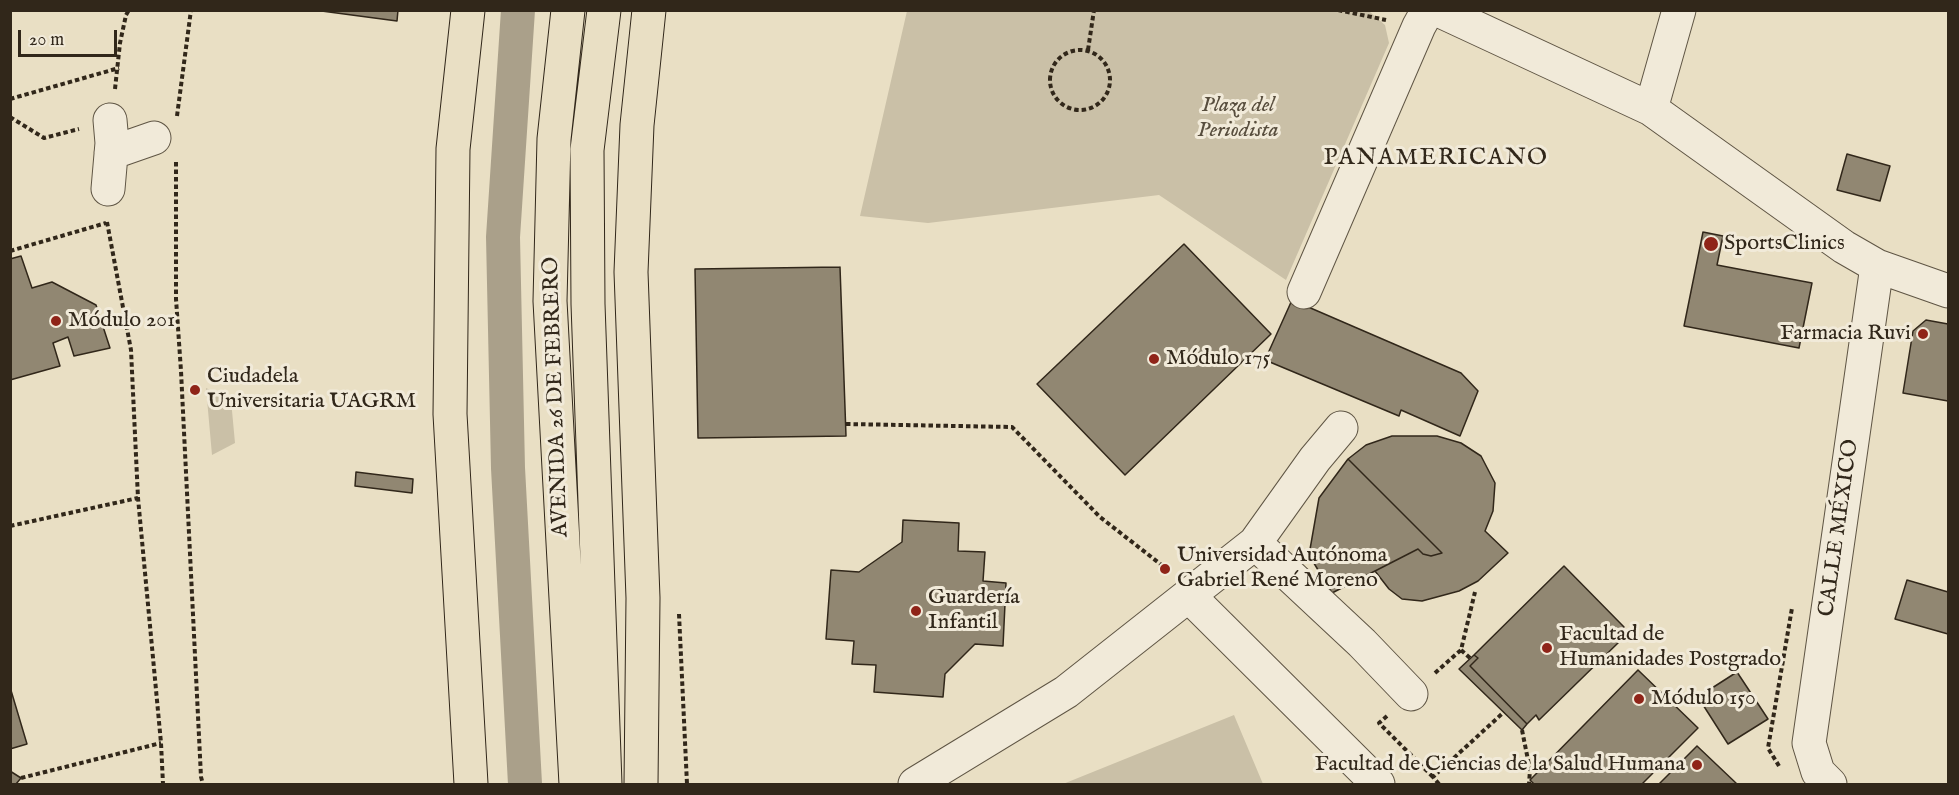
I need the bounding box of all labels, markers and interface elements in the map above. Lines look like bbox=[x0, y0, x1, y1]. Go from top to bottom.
scale bar bbox=[21, 18, 120, 56]
text: 20 m bbox=[29, 29, 64, 52]
park label: Plaza del Periodista bbox=[1197, 93, 1279, 144]
district label: PANAMERICANO bbox=[1324, 145, 1548, 173]
place label: SportsClinics bbox=[1724, 231, 1845, 257]
marker: SportsClinics bbox=[1702, 235, 1720, 253]
street label: AVENIDA 26 DE FEBRERO bbox=[539, 256, 575, 538]
place label: Módulo 201 bbox=[68, 308, 175, 334]
marker: Módulo 201 bbox=[49, 314, 63, 328]
place label: Farmacia Ruvi bbox=[1780, 321, 1911, 347]
marker: Farmacia Ruvi bbox=[1916, 327, 1930, 341]
place label: Módulo 175 bbox=[1166, 346, 1270, 372]
marker: Módulo 175 bbox=[1147, 352, 1161, 366]
place label: Ciudadela Universitaria UAGRM bbox=[207, 364, 416, 416]
marker: Ciudadela Universitaria UAGRM bbox=[188, 383, 202, 397]
street label: CALLE MÉXICO bbox=[1814, 438, 1866, 618]
place label: Universidad Autónoma Gabriel René Moreno bbox=[1177, 543, 1387, 594]
marker: Universidad Autónoma Gabriel René Moreno bbox=[1158, 562, 1172, 576]
place label: Guardería Infantil bbox=[928, 585, 1020, 636]
marker: Guardería Infantil bbox=[909, 604, 923, 618]
place label: Facultad de Humanidades Postgrado bbox=[1559, 622, 1781, 674]
marker: Facultad de Humanidades Postgrado bbox=[1540, 641, 1554, 655]
place label: Módulo 150 bbox=[1651, 686, 1756, 712]
marker: Módulo 150 bbox=[1632, 692, 1646, 706]
place label: Facultad de Ciencias de la Salud Humana bbox=[1315, 752, 1685, 778]
marker: Facultad de Ciencias de la Salud Humana bbox=[1690, 758, 1704, 772]

